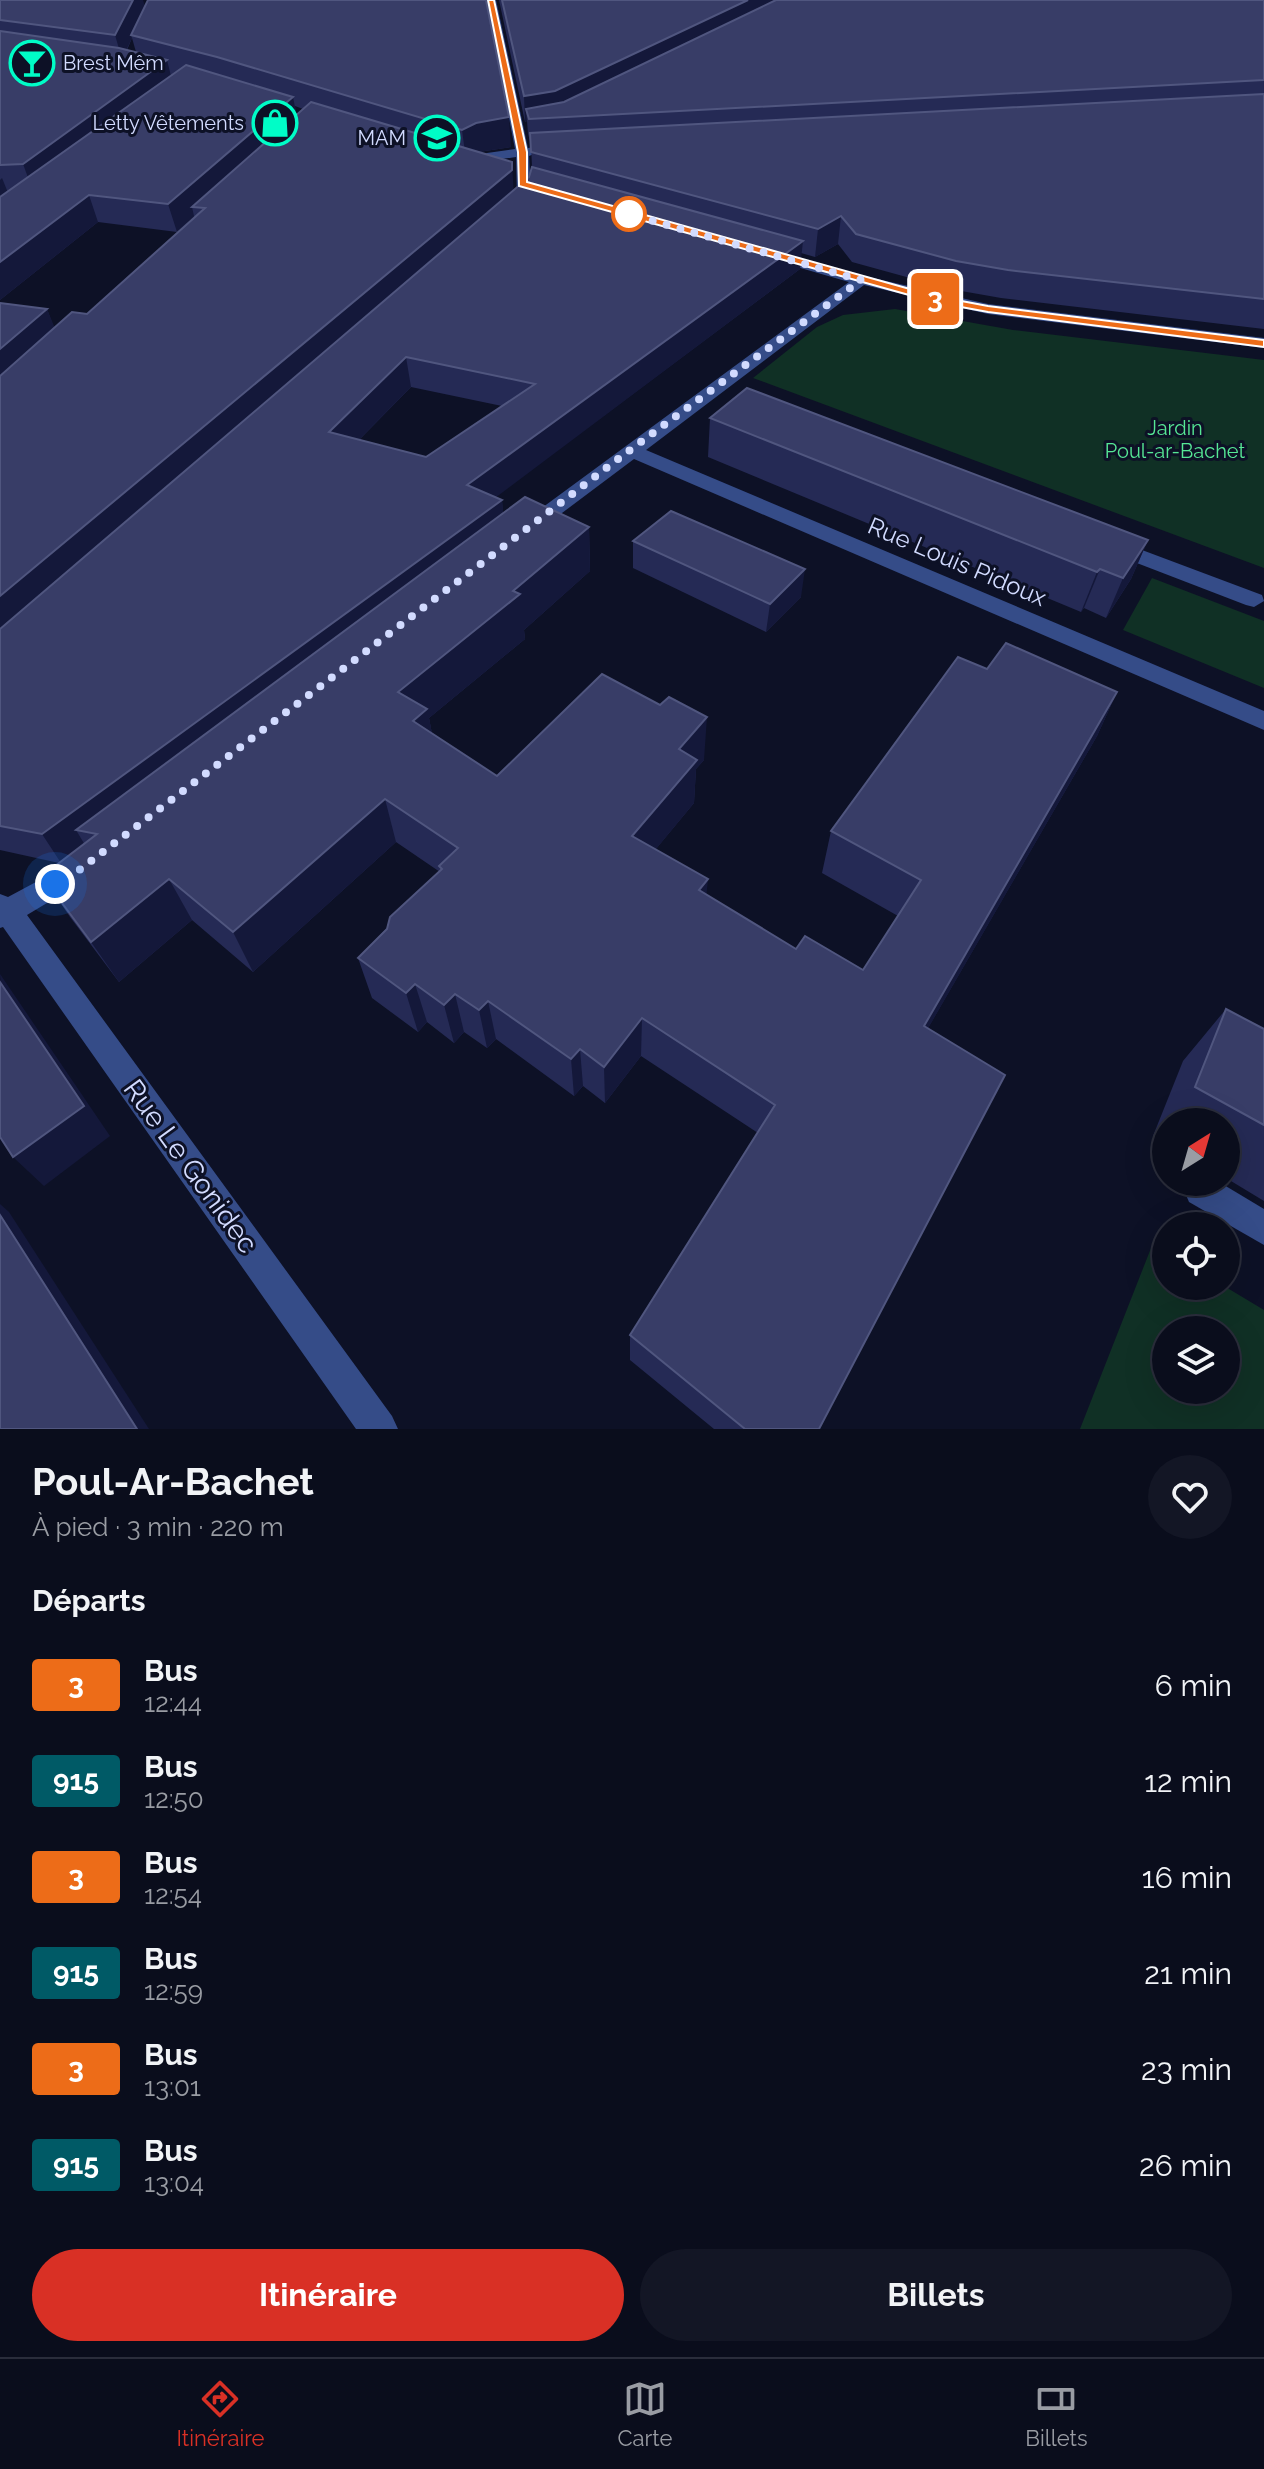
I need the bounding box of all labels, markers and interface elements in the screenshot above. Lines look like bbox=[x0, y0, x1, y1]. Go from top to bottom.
bar icon: Brest Mêm bbox=[8, 39, 56, 87]
place label: Brest Mêm bbox=[63, 51, 164, 75]
shop icon: Letty Vêtements bbox=[251, 99, 299, 147]
place label: Letty Vêtements bbox=[93, 111, 244, 135]
school or university icon: MAM bbox=[413, 114, 461, 162]
place label: MAM bbox=[357, 126, 406, 150]
unlabelled marker bbox=[612, 197, 646, 231]
line badge: 3 bbox=[909, 273, 961, 325]
text: 3 bbox=[927, 282, 943, 315]
park label: Jardin Poul-ar-Bachet bbox=[1105, 416, 1245, 463]
street label: Rue Louis Pidoux bbox=[864, 511, 1051, 612]
your location bbox=[35, 864, 75, 904]
street label: Rue Le Gonidec bbox=[117, 1073, 265, 1259]
north arrow bbox=[1152, 1108, 1240, 1196]
map controls bbox=[1152, 1108, 1240, 1404]
button: locate bbox=[1152, 1212, 1240, 1300]
button: layers bbox=[1152, 1316, 1240, 1404]
button: heart bbox=[1148, 1455, 1232, 1539]
text: Poul-Ar-Bachet bbox=[32, 1459, 314, 1504]
text: À pied · 3 min · 220 m bbox=[32, 1512, 284, 1542]
text: Départs bbox=[32, 1583, 146, 1618]
text: Bus bbox=[144, 1653, 198, 1688]
text: 3 bbox=[68, 1668, 84, 1701]
text: 6 min bbox=[1155, 1668, 1232, 1703]
text: 12:44 bbox=[144, 1688, 202, 1718]
text: Bus bbox=[144, 1749, 198, 1784]
text: 915 bbox=[53, 1764, 99, 1797]
text: 12 min bbox=[1144, 1764, 1232, 1799]
text: 12:50 bbox=[144, 1784, 204, 1814]
text: Bus bbox=[144, 1845, 198, 1880]
text: 3 bbox=[68, 1860, 84, 1893]
text: 16 min bbox=[1142, 1860, 1232, 1895]
text: 12:54 bbox=[144, 1880, 202, 1910]
text: Bus bbox=[144, 1941, 198, 1976]
text: 915 bbox=[53, 1956, 99, 1989]
text: 21 min bbox=[1144, 1956, 1232, 1991]
text: 12:59 bbox=[144, 1976, 203, 2006]
text: Bus bbox=[144, 2037, 198, 2072]
text: 3 bbox=[68, 2052, 84, 2085]
text: 23 min bbox=[1141, 2052, 1232, 2087]
text: 13:01 bbox=[144, 2072, 201, 2102]
text: Bus bbox=[144, 2133, 198, 2168]
text: 915 bbox=[53, 2148, 99, 2181]
text: 26 min bbox=[1139, 2148, 1232, 2183]
text: 13:04 bbox=[144, 2168, 204, 2198]
button: Itinéraire bbox=[32, 2249, 624, 2341]
button: Billets bbox=[640, 2249, 1232, 2341]
tab: Itinéraire bbox=[176, 2377, 264, 2451]
tab: Carte bbox=[617, 2377, 672, 2451]
tab: Billets bbox=[1025, 2377, 1088, 2451]

